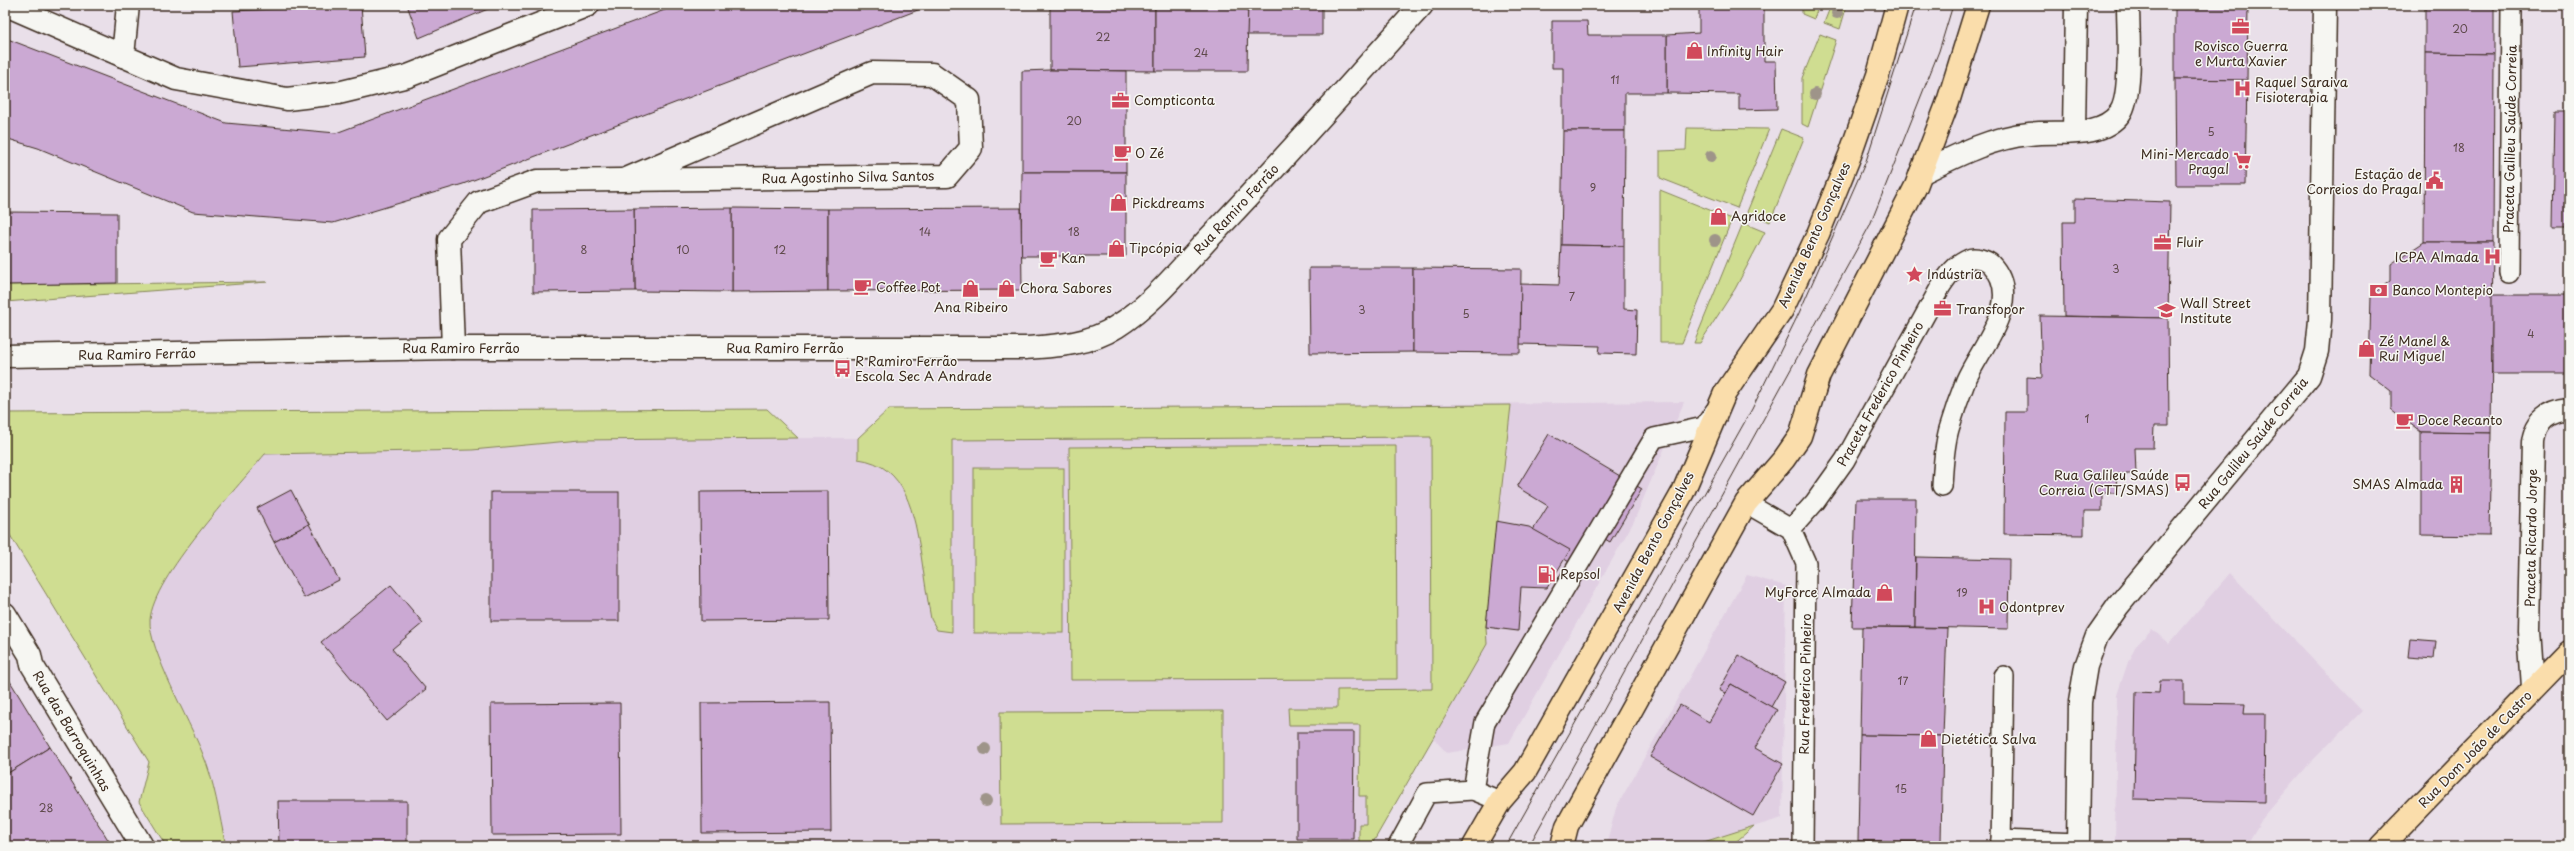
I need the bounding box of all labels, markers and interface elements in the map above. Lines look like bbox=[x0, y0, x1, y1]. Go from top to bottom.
office icon: Rovisco Guerra e Murta Xavier bbox=[2231, 17, 2251, 37]
house number: 20 bbox=[2452, 20, 2468, 37]
house number: 22 bbox=[1096, 28, 1110, 45]
place label: Rovisco Guerra e Murta Xavier bbox=[2194, 36, 2289, 70]
shop icon: Infinity Hair bbox=[1684, 41, 1704, 61]
place label: Infinity Hair bbox=[1707, 41, 1783, 60]
house number: 24 bbox=[1194, 44, 1208, 61]
street label: Praceta Galileu Saúde Correia bbox=[2498, 45, 2521, 233]
house number: 11 bbox=[1610, 71, 1620, 88]
place label: Raquel Saraiva Fisioterapia bbox=[2255, 72, 2349, 106]
hospital icon: Raquel Saraiva Fisioterapia bbox=[2232, 79, 2252, 99]
office icon: Compticonta bbox=[1111, 90, 1131, 110]
place label: Compticonta bbox=[1134, 90, 1216, 109]
house number: 20 bbox=[1066, 112, 1082, 129]
house number: 5 bbox=[2207, 123, 2215, 140]
house number: 18 bbox=[2453, 139, 2465, 156]
cafe icon: O Zé bbox=[1112, 143, 1132, 163]
place label: O Zé bbox=[1135, 143, 1164, 162]
place label: Mini-Mercado Pragal bbox=[2141, 144, 2229, 178]
supermarket icon: Mini-Mercado Pragal bbox=[2232, 151, 2252, 171]
street label: Rua Ramiro Ferrão bbox=[1189, 159, 1283, 258]
street label: Avenida Bento Gonçalves bbox=[1773, 159, 1854, 311]
place label: Estação de Correios do Pragal bbox=[2306, 164, 2422, 198]
street label: Rua Agostinho Silva Santos bbox=[762, 165, 934, 188]
public building icon: Estação de Correios do Pragal bbox=[2425, 171, 2445, 191]
house number: 9 bbox=[1590, 179, 1596, 196]
shop icon: Pickdreams bbox=[1109, 193, 1129, 213]
place label: Pickdreams bbox=[1132, 193, 1205, 212]
shop icon: Agridoce bbox=[1708, 206, 1728, 226]
place label: Agridoce bbox=[1731, 206, 1786, 225]
house number: 14 bbox=[919, 223, 931, 240]
house number: 18 bbox=[1068, 223, 1080, 240]
office icon: Fluir bbox=[2153, 232, 2173, 252]
place label: Fluir bbox=[2176, 232, 2204, 251]
shop icon: Tipcópia bbox=[1106, 238, 1126, 258]
place label: Tipcópia bbox=[1129, 238, 1184, 257]
house number: 8 bbox=[581, 241, 588, 258]
house number: 10 bbox=[677, 241, 689, 258]
house number: 12 bbox=[774, 241, 787, 258]
place label: ICPA Almada bbox=[2395, 247, 2480, 266]
hospital icon: ICPA Almada bbox=[2482, 247, 2502, 267]
cafe icon: Kan bbox=[1038, 248, 1058, 268]
place label: Kan bbox=[1061, 248, 1086, 267]
house number: 3 bbox=[2112, 260, 2120, 277]
place icon: Indústria bbox=[1904, 264, 1924, 284]
place label: Indústria bbox=[1927, 264, 1983, 283]
cafe icon: Coffee Pot bbox=[853, 277, 873, 297]
place label: Coffee Pot bbox=[876, 277, 941, 296]
shop icon: Ana Ribeiro bbox=[961, 278, 981, 298]
shop icon: Chora Sabores bbox=[997, 278, 1017, 298]
place label: Chora Sabores bbox=[1020, 278, 1112, 297]
bank icon: Banco Montepio bbox=[2369, 280, 2389, 300]
place label: Banco Montepio bbox=[2392, 280, 2493, 299]
house number: 7 bbox=[1569, 288, 1575, 305]
place label: Wall Street Institute bbox=[2180, 293, 2251, 327]
place label: Ana Ribeiro bbox=[934, 297, 1008, 316]
office icon: Transfopor bbox=[1933, 299, 1953, 319]
place label: Transfopor bbox=[1956, 299, 2025, 318]
school or university icon: Wall Street Institute bbox=[2157, 300, 2177, 320]
house number: 3 bbox=[1358, 301, 1366, 318]
house number: 5 bbox=[1462, 305, 1470, 322]
street label: Praceta Frederico Pinheiro bbox=[1832, 318, 1927, 470]
house number: 4 bbox=[2527, 325, 2535, 342]
place label: Zé Manel & Rui Miguel bbox=[2379, 331, 2450, 365]
street label: Rua Ramiro Ferrão bbox=[402, 338, 520, 357]
street label: Rua Ramiro Ferrão bbox=[726, 338, 844, 357]
shop icon: Zé Manel & Rui Miguel bbox=[2356, 338, 2376, 358]
street label: Rua Ramiro Ferrão bbox=[78, 343, 196, 364]
place label: R Ramiro Ferrão Escola Sec A Andrade bbox=[855, 351, 992, 385]
bus stop icon: R Ramiro Ferrão Escola Sec A Andrade bbox=[832, 358, 852, 378]
street label: Rua Galileu Saúde Correia bbox=[2193, 373, 2312, 513]
house number: 1 bbox=[2085, 410, 2090, 427]
cafe icon: Doce Recanto bbox=[2394, 410, 2414, 430]
place label: Doce Recanto bbox=[2417, 410, 2503, 429]
place label: Rua Galileu Saúde Correia (CTT/SMAS) bbox=[2039, 465, 2169, 499]
street label: Avenida Bento Gonçalves bbox=[1607, 468, 1698, 616]
street label: Praceta Ricardo Jorge bbox=[2520, 468, 2541, 607]
bus stop icon: Rua Galileu Saúde Correia (CTT/SMAS) bbox=[2172, 472, 2192, 492]
place label: SMAS Almada bbox=[2352, 474, 2444, 493]
building icon: SMAS Almada bbox=[2446, 474, 2466, 494]
fuel station icon: Repsol bbox=[1537, 564, 1557, 584]
place label: Repsol bbox=[1560, 564, 1600, 583]
place label: MyForce Almada bbox=[1765, 582, 1872, 601]
shop icon: MyForce Almada bbox=[1874, 582, 1894, 602]
house number: 19 bbox=[1956, 584, 1968, 601]
hospital icon: Odontprev bbox=[1976, 597, 1996, 617]
place label: Odontprev bbox=[1999, 597, 2065, 616]
street label: Rua Frederico Pinheiro bbox=[1794, 613, 1815, 755]
street label: Rua das Barroquinhas bbox=[29, 667, 116, 795]
house number: 17 bbox=[1898, 672, 1909, 689]
street label: Rua Dom João de Castro bbox=[2414, 686, 2536, 811]
shop icon: Dietética Salva bbox=[1918, 729, 1938, 749]
place label: Dietética Salva bbox=[1941, 729, 2036, 748]
house number: 15 bbox=[1895, 780, 1907, 797]
house number: 28 bbox=[39, 799, 53, 816]

